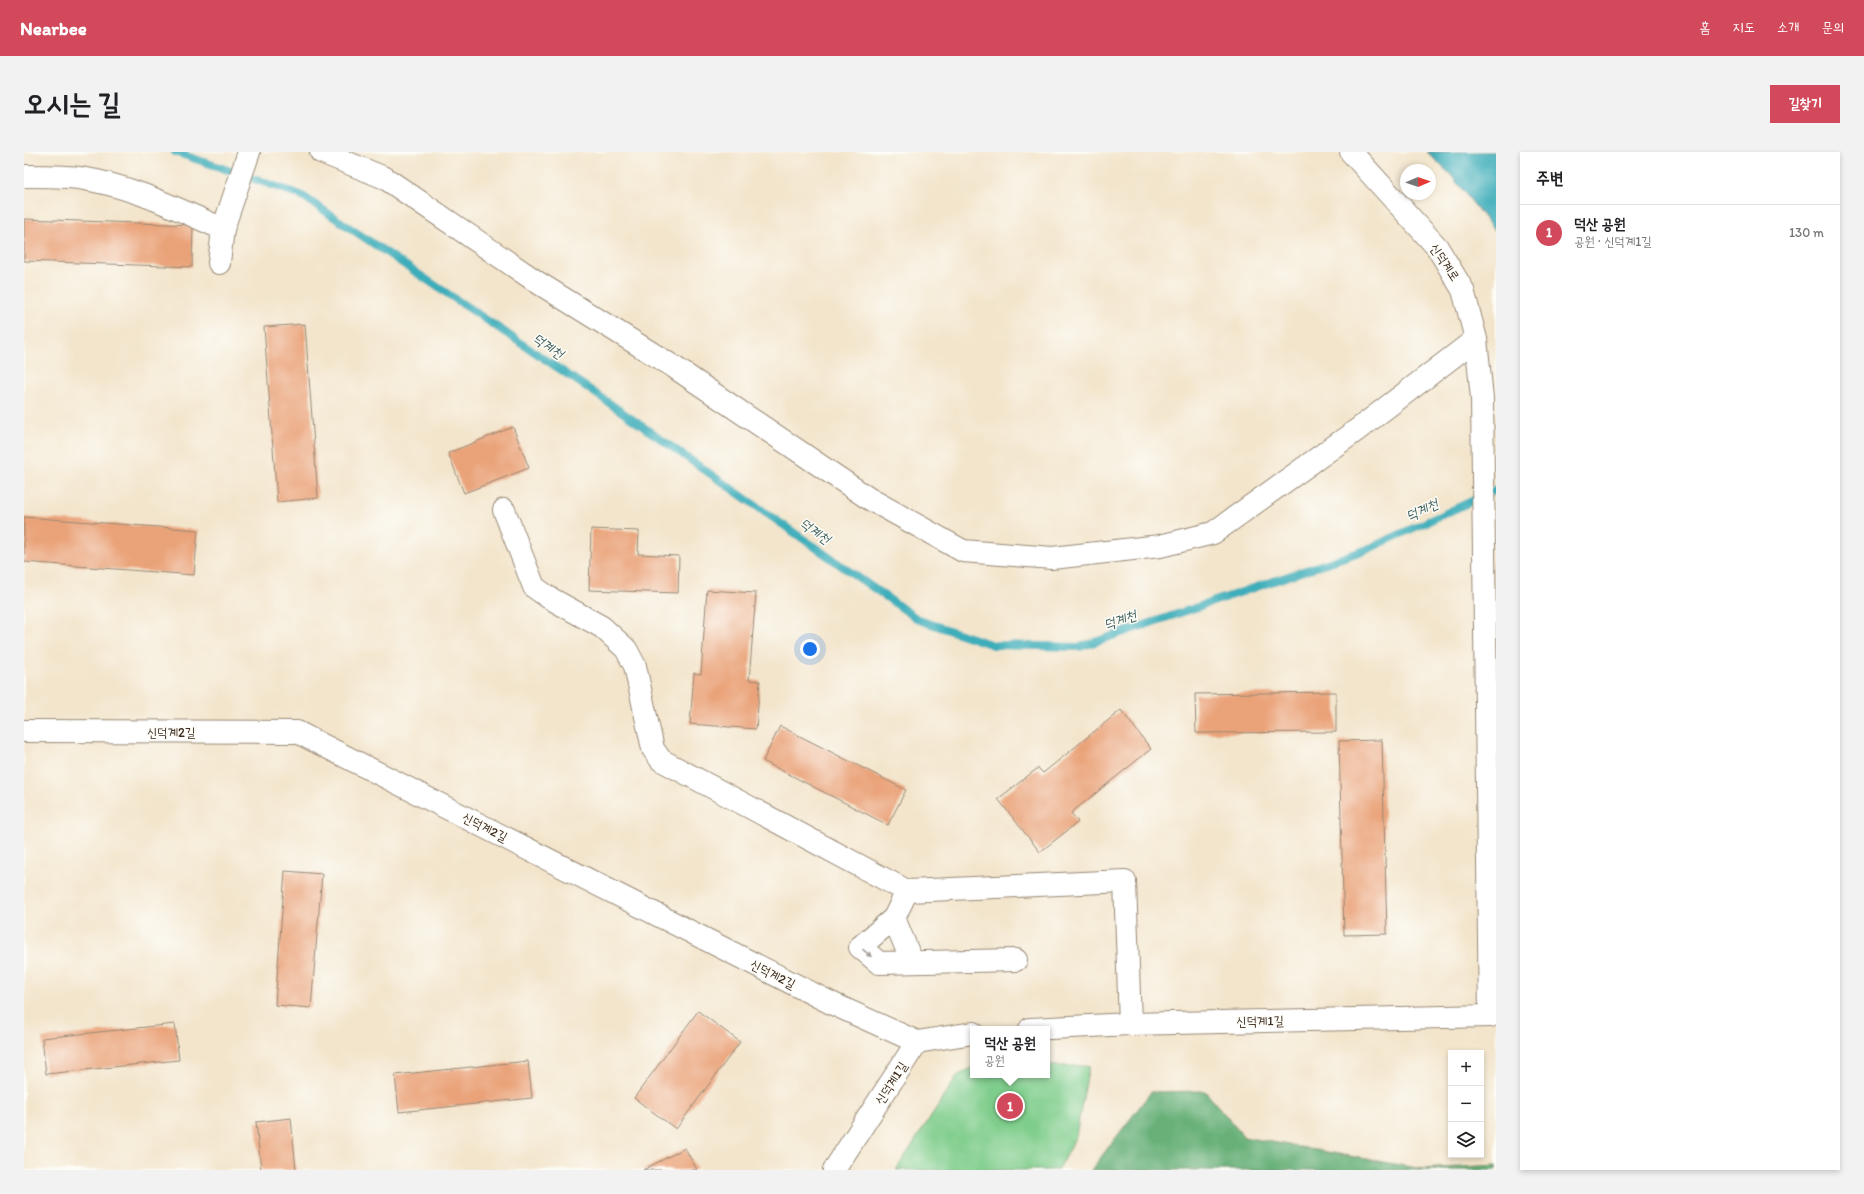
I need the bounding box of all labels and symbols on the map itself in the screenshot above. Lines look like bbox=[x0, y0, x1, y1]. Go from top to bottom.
north arrow bbox=[1400, 164, 1436, 200]
street label: 신덕계로 bbox=[1427, 240, 1463, 284]
water label: 덕계천 bbox=[529, 330, 568, 363]
water label: 덕계천 bbox=[1403, 494, 1442, 525]
water label: 덕계천 bbox=[796, 514, 835, 549]
water label: 덕계천 bbox=[1101, 606, 1140, 634]
your location bbox=[800, 639, 820, 659]
street label: 신덕계2길 bbox=[147, 725, 195, 740]
street label: 신덕계2길 bbox=[460, 809, 510, 845]
one-way arrow bbox=[861, 948, 872, 957]
street label: 신덕계2길 bbox=[748, 956, 798, 992]
street label: 신덕계1길 bbox=[1236, 1013, 1284, 1029]
street label: 신덕계1길 bbox=[872, 1059, 910, 1107]
pin: 1 bbox=[997, 1091, 1023, 1121]

